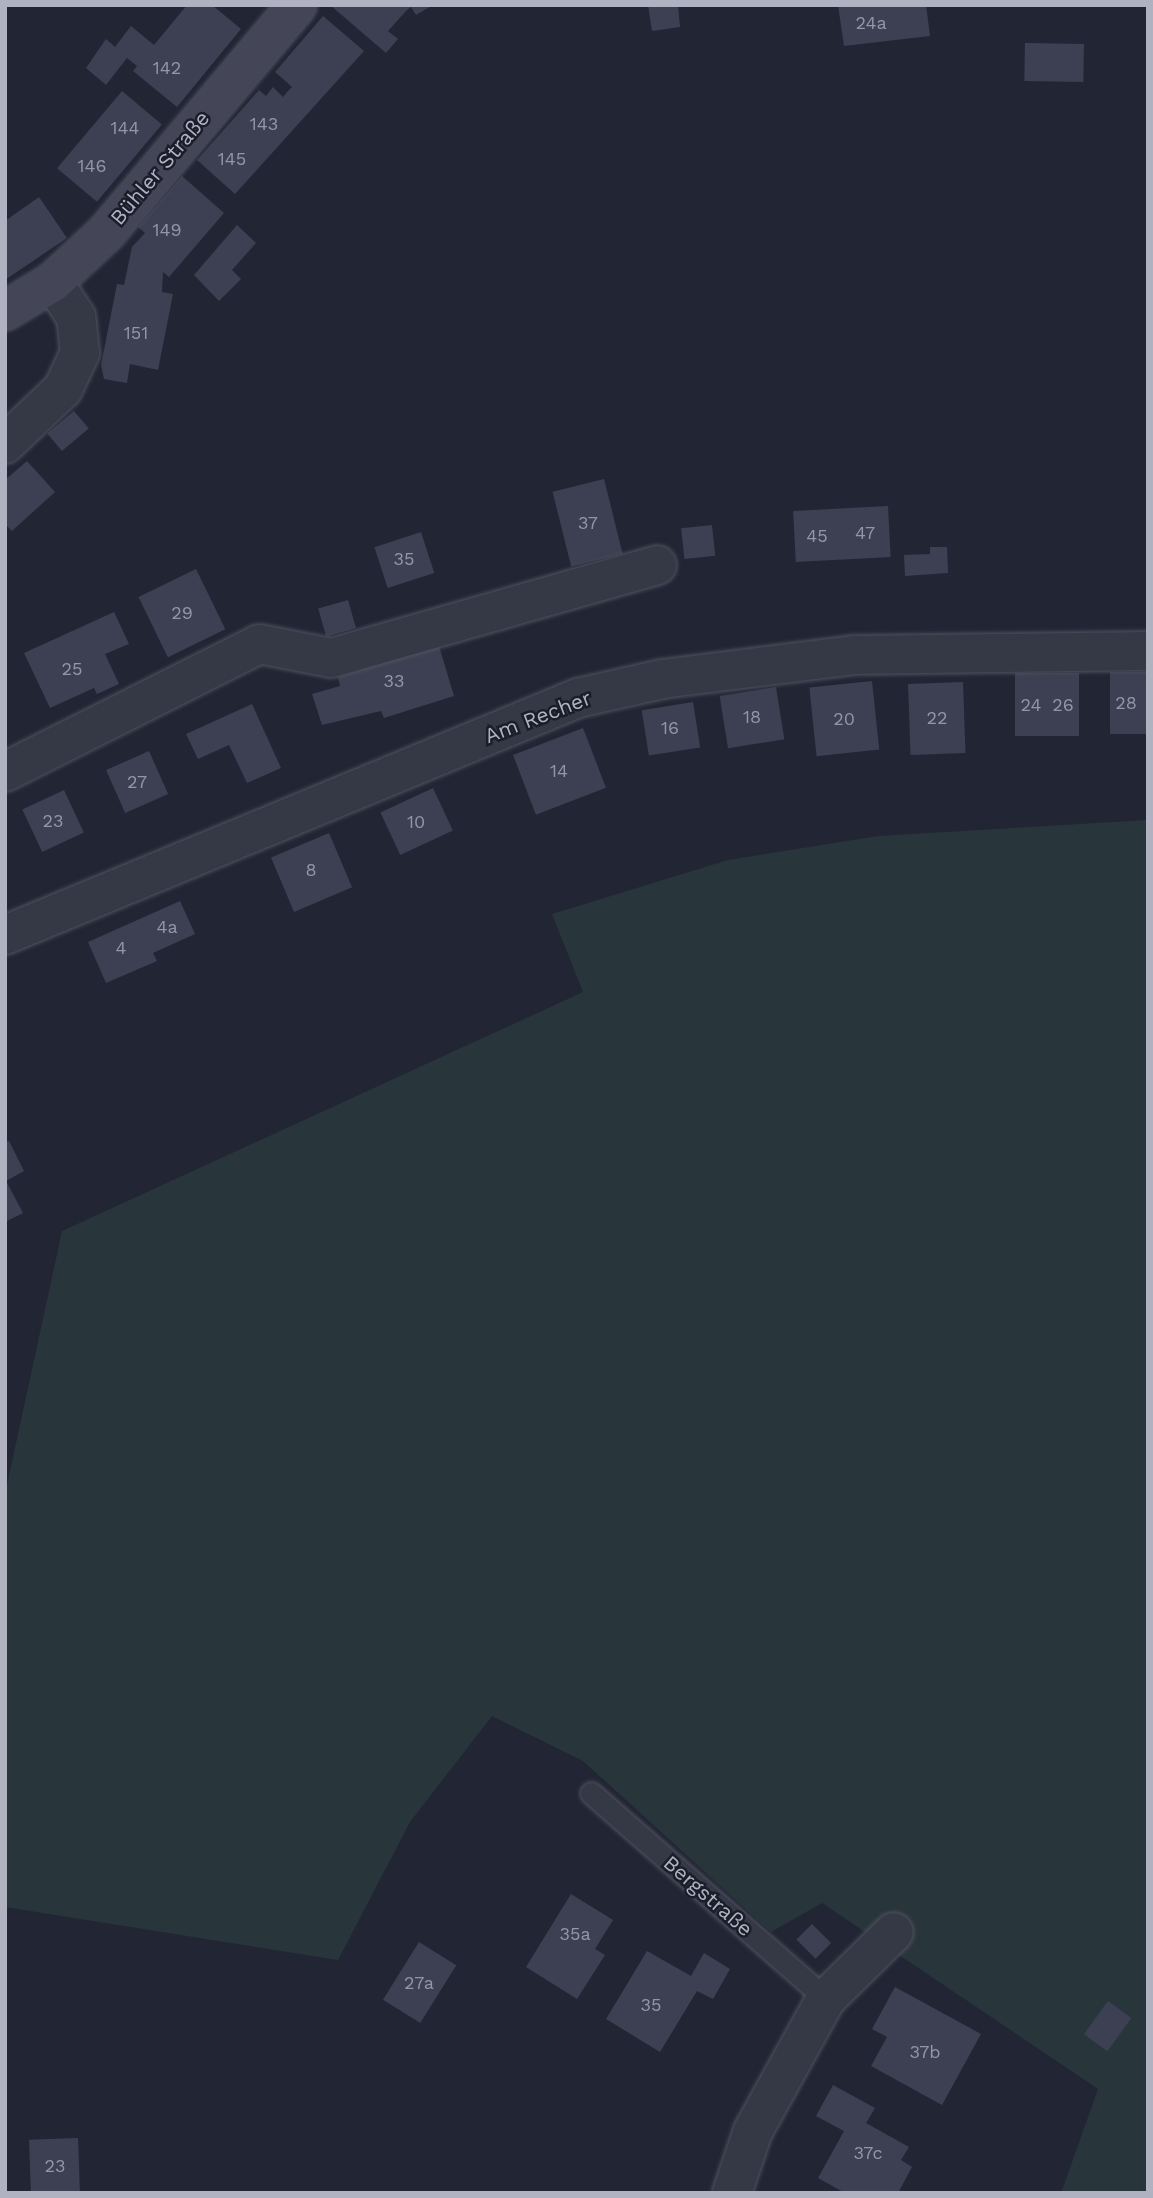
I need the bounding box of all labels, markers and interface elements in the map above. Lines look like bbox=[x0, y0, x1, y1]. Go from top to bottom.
house number: 24a bbox=[855, 12, 887, 34]
house number: 142 bbox=[153, 57, 181, 79]
street label: Bühler Straße bbox=[105, 106, 215, 230]
house number: 143 bbox=[250, 113, 278, 135]
house number: 144 bbox=[110, 117, 140, 139]
house number: 145 bbox=[218, 148, 246, 170]
house number: 146 bbox=[78, 155, 106, 177]
house number: 149 bbox=[152, 219, 182, 241]
house number: 151 bbox=[124, 322, 148, 344]
house number: 37 bbox=[578, 512, 598, 534]
house number: 47 bbox=[855, 522, 875, 544]
house number: 45 bbox=[806, 525, 828, 547]
house number: 35 bbox=[394, 548, 414, 570]
house number: 29 bbox=[171, 602, 193, 624]
house number: 25 bbox=[62, 658, 82, 680]
house number: 33 bbox=[384, 670, 404, 692]
street label: Am Recher bbox=[481, 685, 595, 749]
house number: 28 bbox=[1115, 692, 1137, 714]
house number: 24 bbox=[1021, 694, 1041, 716]
house number: 26 bbox=[1052, 694, 1074, 716]
house number: 18 bbox=[743, 706, 761, 728]
house number: 22 bbox=[927, 707, 947, 729]
house number: 20 bbox=[833, 708, 855, 730]
house number: 16 bbox=[661, 717, 679, 739]
house number: 14 bbox=[550, 760, 568, 782]
house number: 27 bbox=[127, 771, 147, 793]
house number: 23 bbox=[43, 810, 63, 832]
house number: 10 bbox=[407, 811, 425, 833]
house number: 8 bbox=[305, 859, 317, 881]
house number: 4a bbox=[156, 916, 178, 938]
house number: 4 bbox=[116, 937, 126, 959]
street label: Bergstraße bbox=[658, 1850, 758, 1942]
house number: 35a bbox=[559, 1923, 591, 1945]
house number: 27a bbox=[404, 1972, 434, 1994]
house number: 35 bbox=[641, 1994, 661, 2016]
house number: 37b bbox=[909, 2041, 941, 2063]
house number: 37c bbox=[853, 2142, 883, 2164]
house number: 23 bbox=[45, 2155, 65, 2177]

